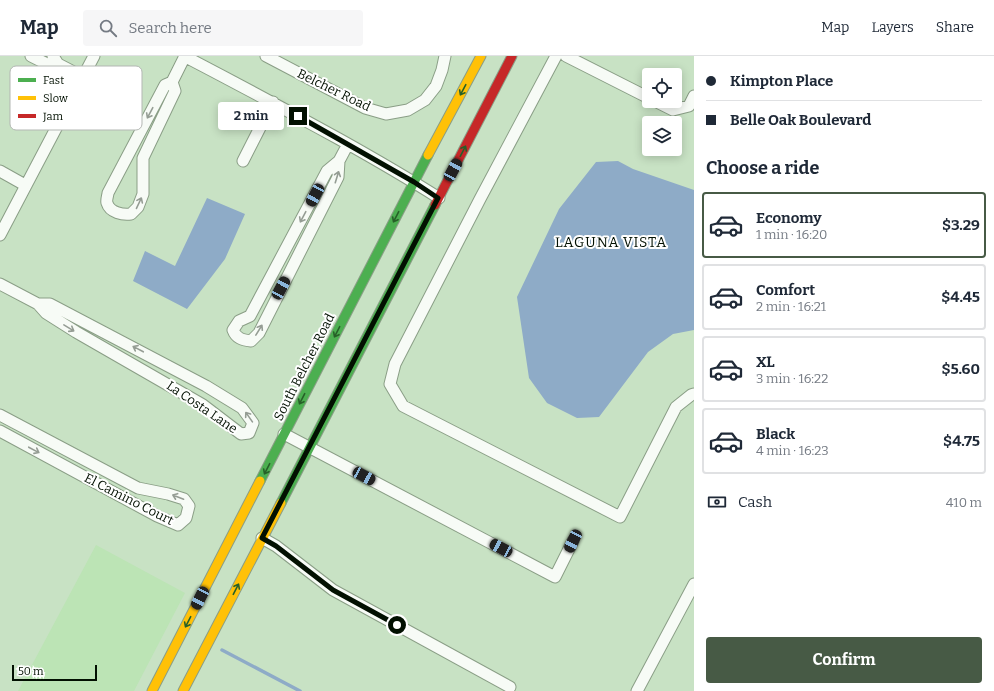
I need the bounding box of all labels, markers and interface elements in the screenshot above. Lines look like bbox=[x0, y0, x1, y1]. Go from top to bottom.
search box bbox=[83, 10, 363, 46]
text: Map bbox=[20, 16, 59, 39]
icon: search bbox=[97, 17, 119, 39]
text: Search here bbox=[129, 19, 212, 37]
text: Map bbox=[821, 19, 849, 36]
text: Layers bbox=[871, 19, 914, 36]
text: Share bbox=[936, 19, 974, 36]
legend bbox=[10, 66, 142, 130]
street label: Belcher Road bbox=[295, 66, 373, 114]
map controls bbox=[642, 68, 682, 156]
button: locate bbox=[642, 68, 682, 108]
text: Kimpton Place bbox=[730, 72, 833, 90]
text: Fast bbox=[43, 74, 64, 87]
one-way arrow bbox=[459, 84, 466, 96]
text: Slow bbox=[43, 92, 68, 105]
callout: 2 min bbox=[218, 102, 284, 130]
one-way arrow bbox=[146, 107, 153, 119]
route end bbox=[289, 107, 307, 125]
text: 2 min bbox=[234, 108, 268, 123]
text: Jam bbox=[42, 110, 63, 123]
text: Belle Oak Boulevard bbox=[730, 111, 871, 129]
button: layers bbox=[642, 116, 682, 156]
one-way arrow bbox=[460, 145, 467, 157]
car bbox=[442, 157, 464, 183]
text: Choose a ride bbox=[706, 157, 819, 179]
one-way arrow bbox=[334, 171, 341, 184]
car bbox=[304, 182, 326, 208]
one-way arrow bbox=[136, 197, 144, 209]
icon: car bbox=[708, 207, 744, 243]
text: Economy bbox=[756, 209, 822, 227]
one-way arrow bbox=[392, 210, 400, 222]
one-way arrow bbox=[299, 211, 306, 223]
text: $3.29 bbox=[942, 216, 980, 234]
text: 1 min · 16:20 bbox=[756, 227, 827, 242]
district label: LAGUNA VISTA bbox=[555, 234, 667, 251]
car bbox=[270, 275, 292, 301]
icon: car bbox=[708, 279, 744, 315]
text: Comfort bbox=[756, 281, 815, 299]
text: $4.45 bbox=[941, 288, 980, 306]
text: 2 min · 16:21 bbox=[756, 299, 826, 314]
street label: South Belcher Road bbox=[271, 311, 338, 423]
one-way arrow bbox=[63, 324, 75, 332]
one-way arrow bbox=[256, 324, 264, 336]
one-way arrow bbox=[333, 326, 340, 338]
one-way arrow bbox=[133, 345, 145, 353]
icon: car bbox=[708, 351, 744, 387]
text: XL bbox=[756, 353, 775, 371]
text: $5.60 bbox=[941, 360, 980, 378]
text: 3 min · 16:22 bbox=[756, 371, 828, 386]
street label: La Costa Lane bbox=[164, 378, 240, 436]
one-way arrow bbox=[298, 393, 306, 405]
one-way arrow bbox=[244, 411, 253, 422]
icon: car bbox=[708, 423, 744, 459]
text: Black bbox=[756, 425, 795, 443]
text: $4.75 bbox=[943, 432, 980, 450]
text: 4 min · 16:23 bbox=[756, 443, 829, 458]
one-way arrow bbox=[28, 446, 40, 454]
one-way arrow bbox=[262, 463, 270, 475]
car bbox=[351, 465, 377, 487]
street label: El Camino Court bbox=[82, 470, 176, 528]
icon: cash bbox=[706, 491, 728, 513]
one-way arrow bbox=[172, 493, 184, 501]
text: Cash bbox=[738, 493, 772, 511]
text: 410 m bbox=[946, 495, 982, 510]
car bbox=[562, 528, 584, 554]
car bbox=[488, 537, 514, 559]
one-way arrow bbox=[233, 583, 240, 595]
car bbox=[189, 585, 211, 611]
one-way arrow bbox=[184, 616, 191, 628]
route start bbox=[388, 616, 406, 634]
button: Confirm bbox=[706, 637, 982, 683]
scale bar bbox=[12, 663, 97, 682]
text: 50 m bbox=[18, 665, 44, 678]

